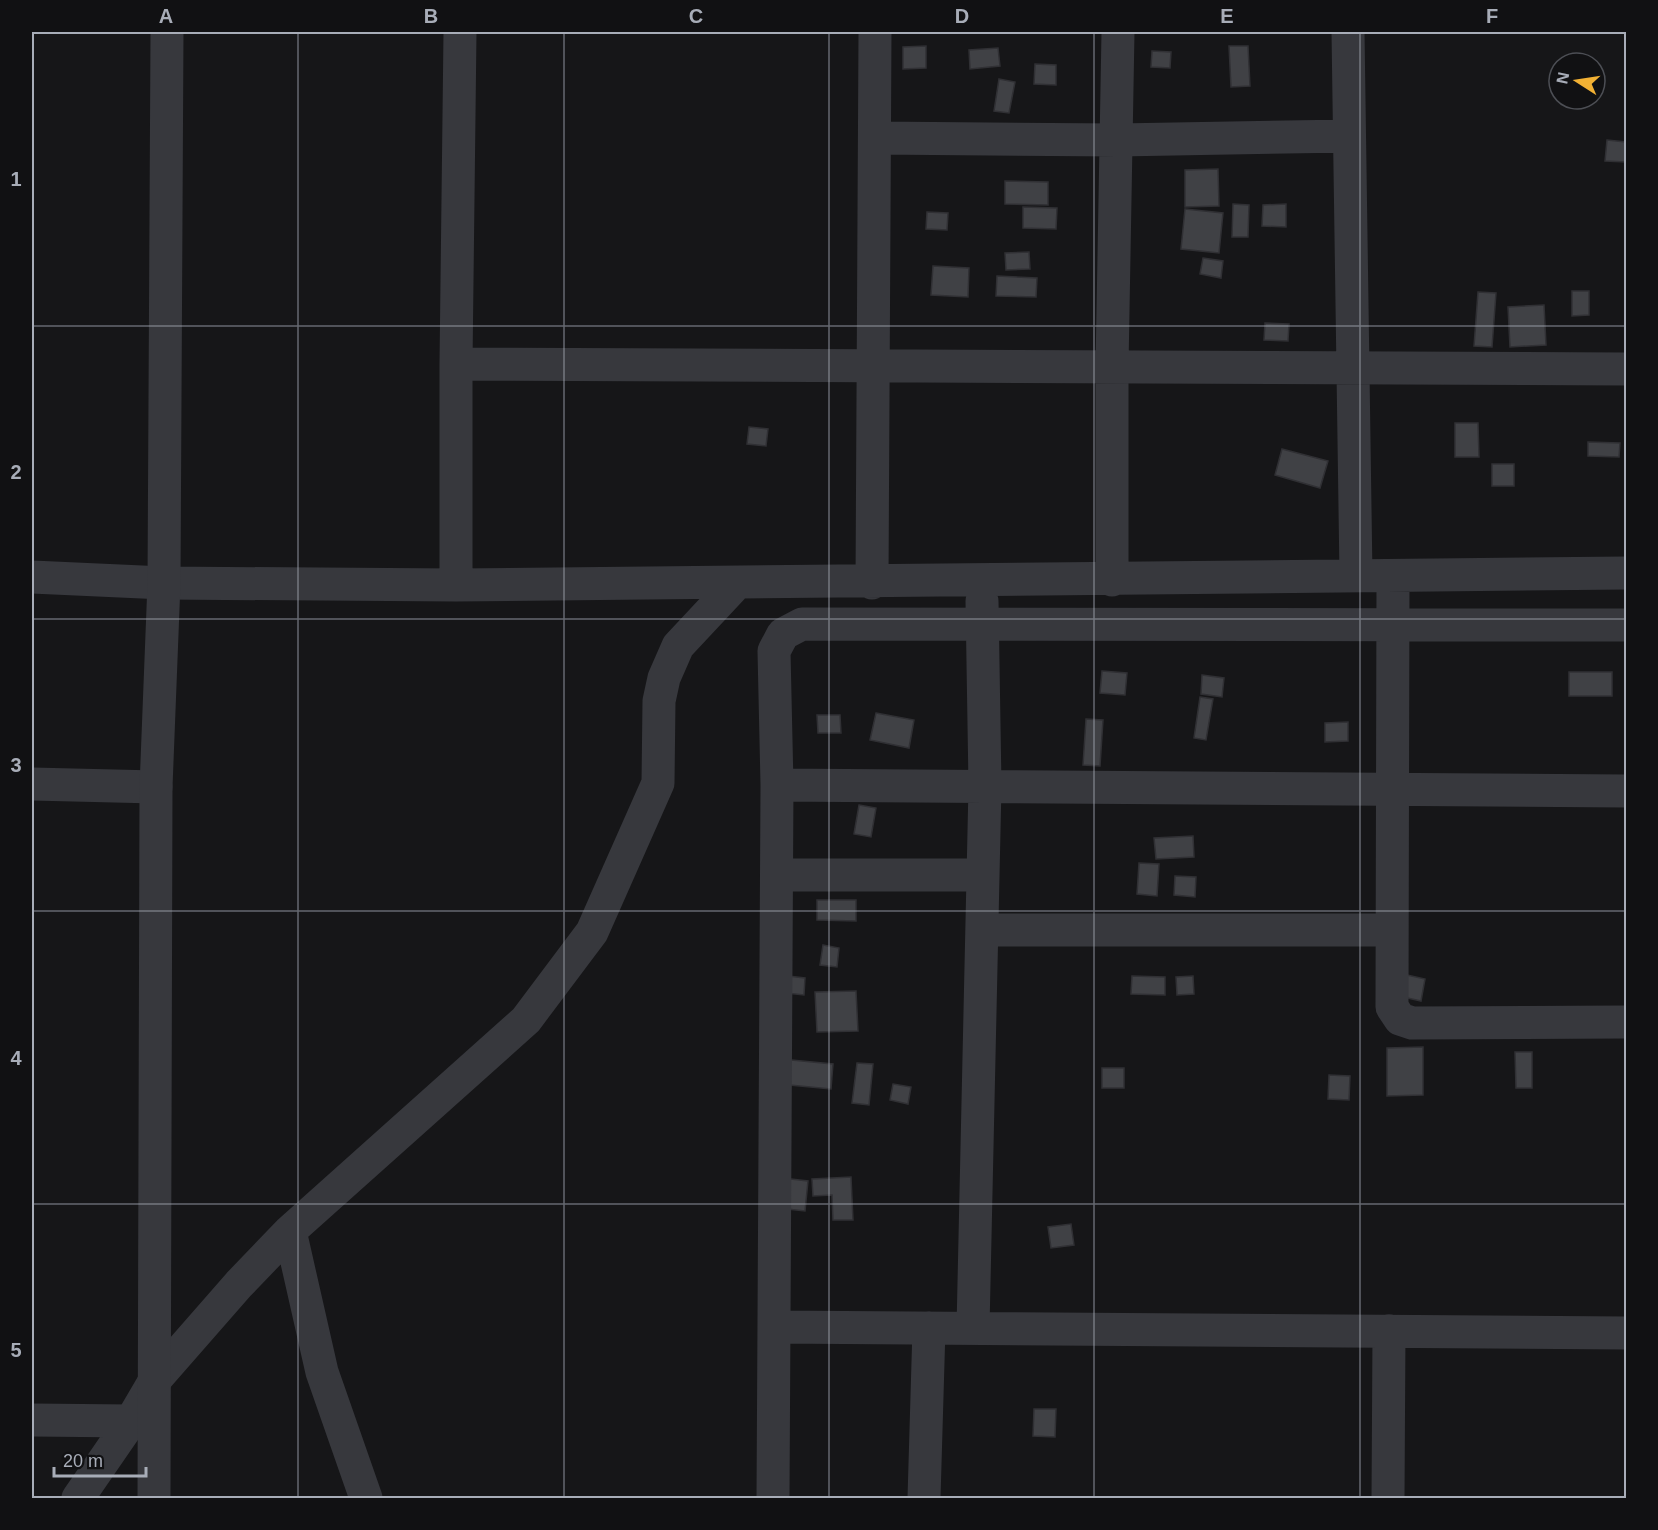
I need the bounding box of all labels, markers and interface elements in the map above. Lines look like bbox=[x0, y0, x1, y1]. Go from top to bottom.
text: A bbox=[159, 5, 173, 27]
text: B bbox=[424, 5, 438, 27]
text: C bbox=[689, 5, 703, 27]
text: D bbox=[955, 5, 969, 27]
text: E bbox=[1220, 5, 1234, 27]
text: F bbox=[1486, 5, 1498, 27]
north arrow bbox=[1547, 51, 1607, 111]
text: N bbox=[1553, 71, 1572, 85]
text: 1 bbox=[10, 168, 22, 190]
text: 2 bbox=[10, 461, 22, 483]
text: 3 bbox=[10, 754, 22, 776]
text: 4 bbox=[10, 1047, 22, 1069]
text: 5 bbox=[10, 1339, 22, 1361]
scale bar bbox=[54, 1440, 146, 1478]
text: 20 m bbox=[63, 1451, 103, 1471]

